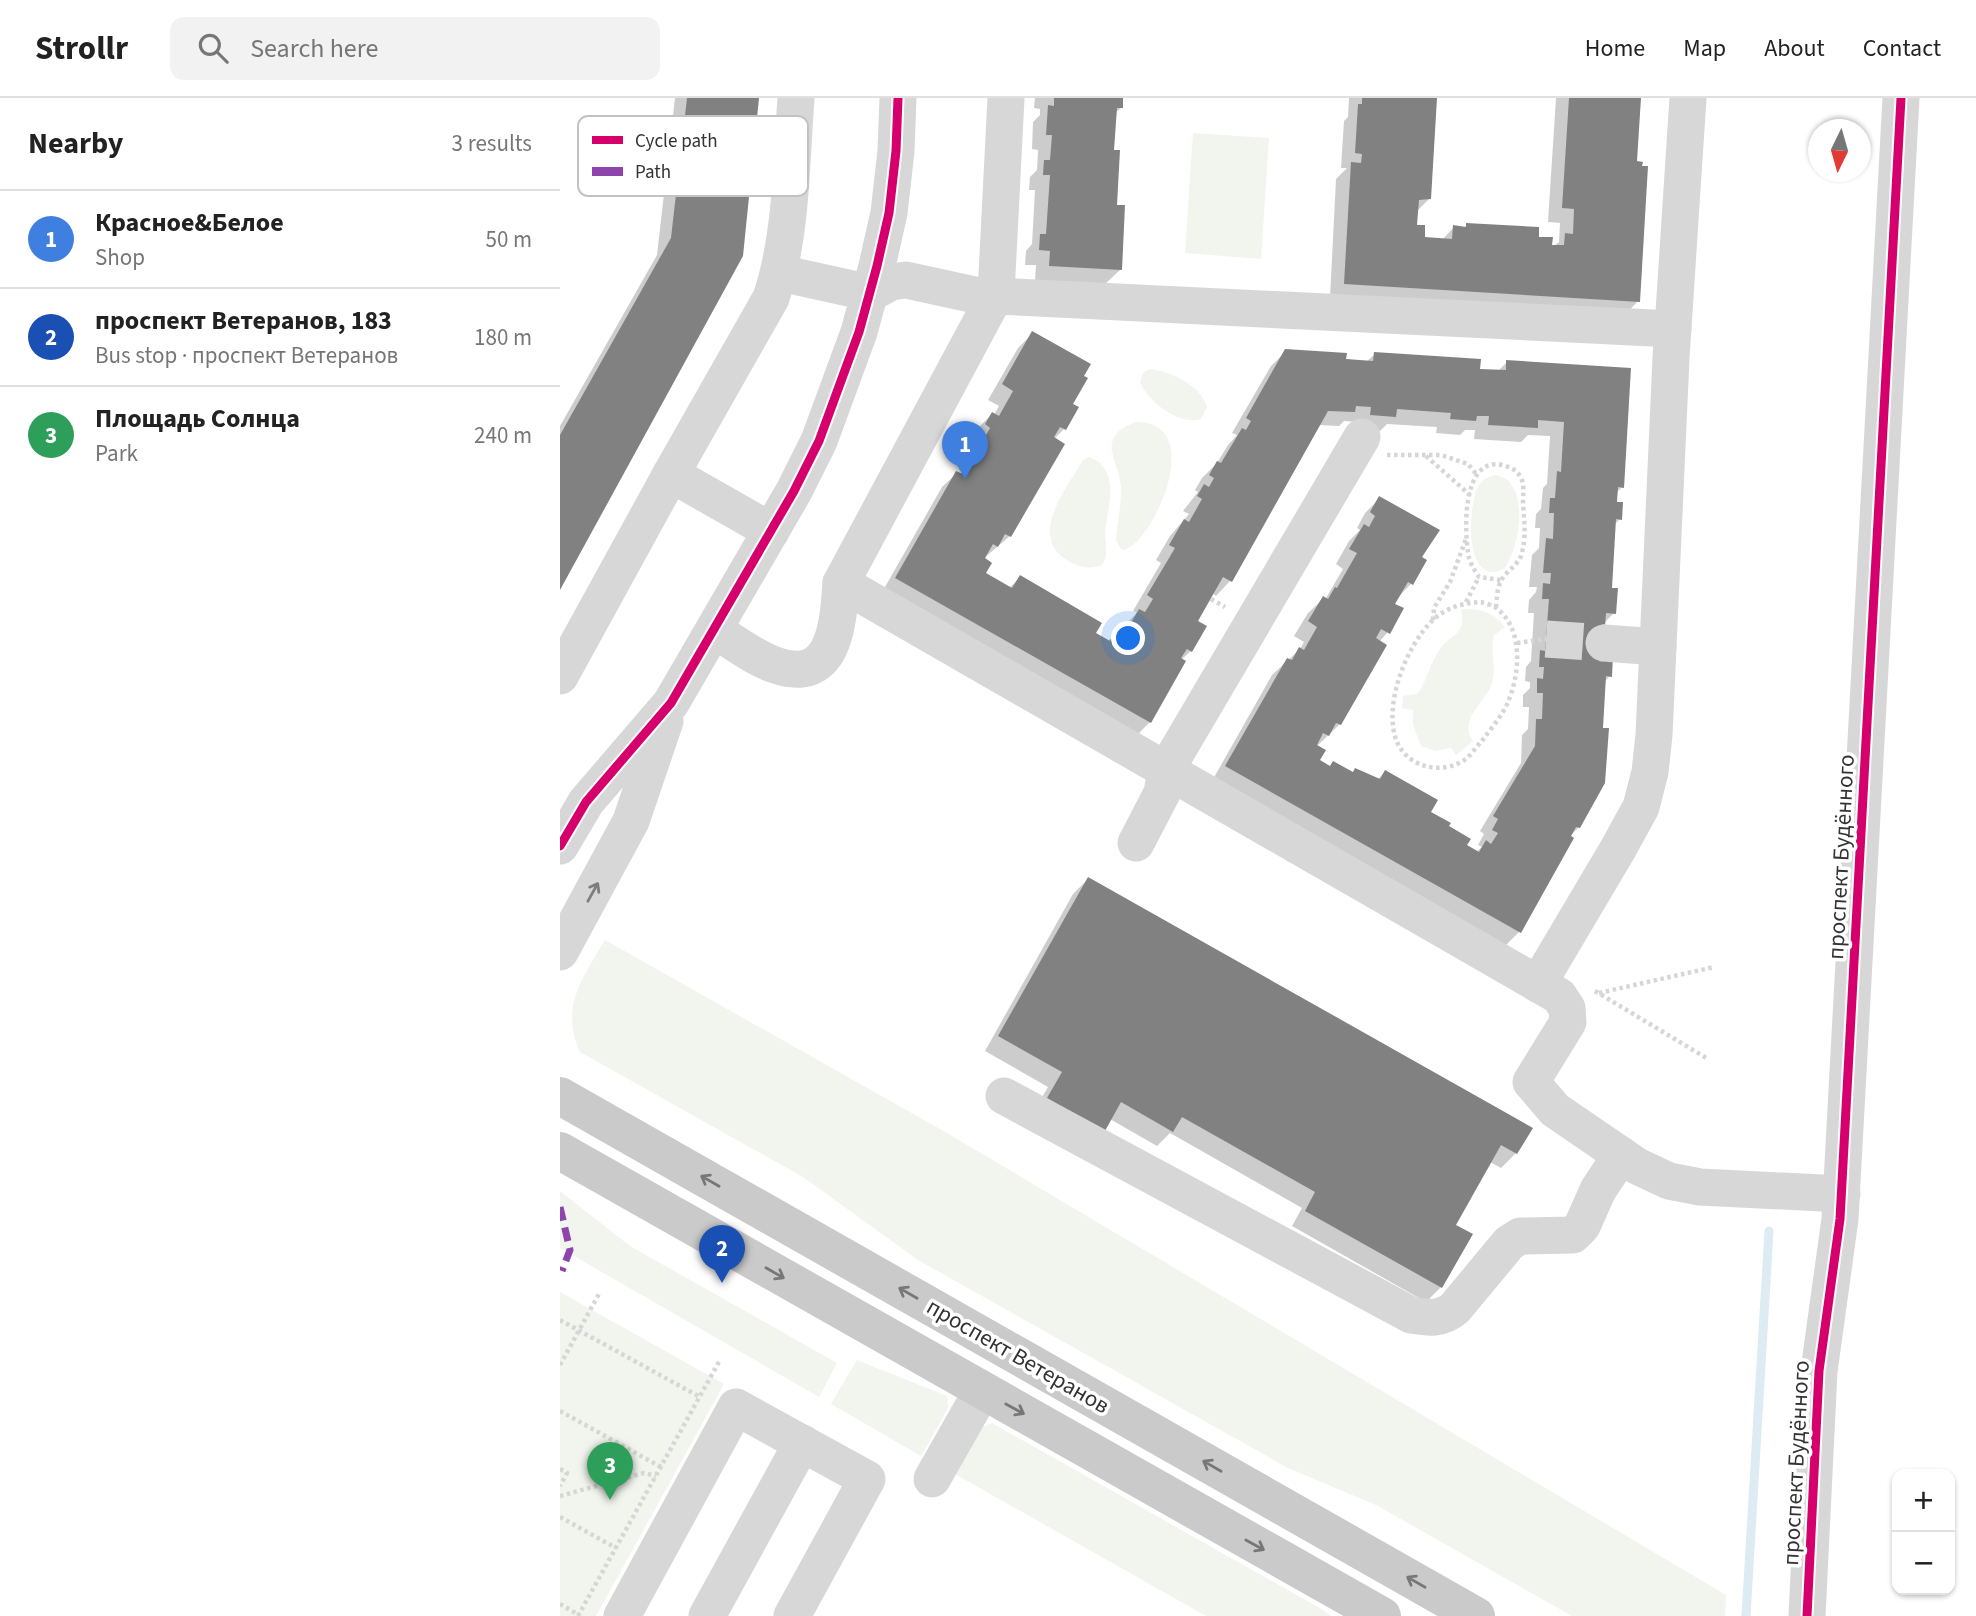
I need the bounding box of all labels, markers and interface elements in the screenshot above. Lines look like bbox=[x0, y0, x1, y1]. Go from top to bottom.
search box bbox=[170, 17, 660, 80]
text: Strollr bbox=[35, 25, 128, 72]
icon: search bbox=[194, 29, 232, 67]
text: Search here bbox=[250, 30, 378, 67]
text: Home bbox=[1585, 31, 1645, 66]
text: Map bbox=[1683, 31, 1726, 66]
text: About bbox=[1764, 31, 1825, 66]
text: Contact bbox=[1863, 31, 1941, 66]
legend bbox=[578, 116, 808, 196]
north arrow bbox=[1808, 119, 1871, 182]
text: Nearby bbox=[28, 122, 123, 165]
text: 3 results bbox=[452, 127, 532, 160]
text: Cycle path bbox=[635, 128, 717, 155]
text: Path bbox=[635, 159, 671, 186]
text: Красное&Белое bbox=[95, 204, 284, 241]
text: 1 bbox=[45, 223, 57, 256]
text: 50 m bbox=[485, 223, 532, 256]
text: Shop bbox=[95, 241, 145, 274]
text: проспект Ветеранов, 183 bbox=[95, 302, 392, 339]
text: 2 bbox=[45, 321, 57, 354]
text: 180 m bbox=[474, 321, 532, 354]
text: Bus stop · проспект Ветеранов bbox=[95, 339, 398, 372]
text: Площадь Солнца bbox=[95, 400, 300, 437]
text: 3 bbox=[45, 419, 57, 452]
text: 240 m bbox=[474, 419, 532, 452]
pin: 1 bbox=[942, 421, 988, 479]
text: Park bbox=[95, 437, 138, 470]
your location bbox=[1111, 621, 1145, 655]
street label: проспект Будённого bbox=[1819, 754, 1863, 960]
one-way arrow bbox=[586, 882, 600, 903]
one-way arrow bbox=[700, 1174, 720, 1188]
pin: 2 bbox=[699, 1225, 745, 1283]
one-way arrow bbox=[764, 1267, 785, 1280]
one-way arrow bbox=[898, 1286, 918, 1300]
street label: проспект Ветеранов bbox=[920, 1290, 1116, 1422]
street label: проспект Будённого bbox=[1774, 1360, 1818, 1566]
one-way arrow bbox=[1004, 1402, 1024, 1416]
pin: 3 bbox=[587, 1442, 633, 1500]
one-way arrow bbox=[1203, 1459, 1223, 1473]
map controls bbox=[1892, 1469, 1955, 1595]
button: + bbox=[1892, 1469, 1955, 1532]
button: − bbox=[1892, 1532, 1955, 1595]
one-way arrow bbox=[1245, 1538, 1265, 1552]
one-way arrow bbox=[1407, 1575, 1427, 1589]

